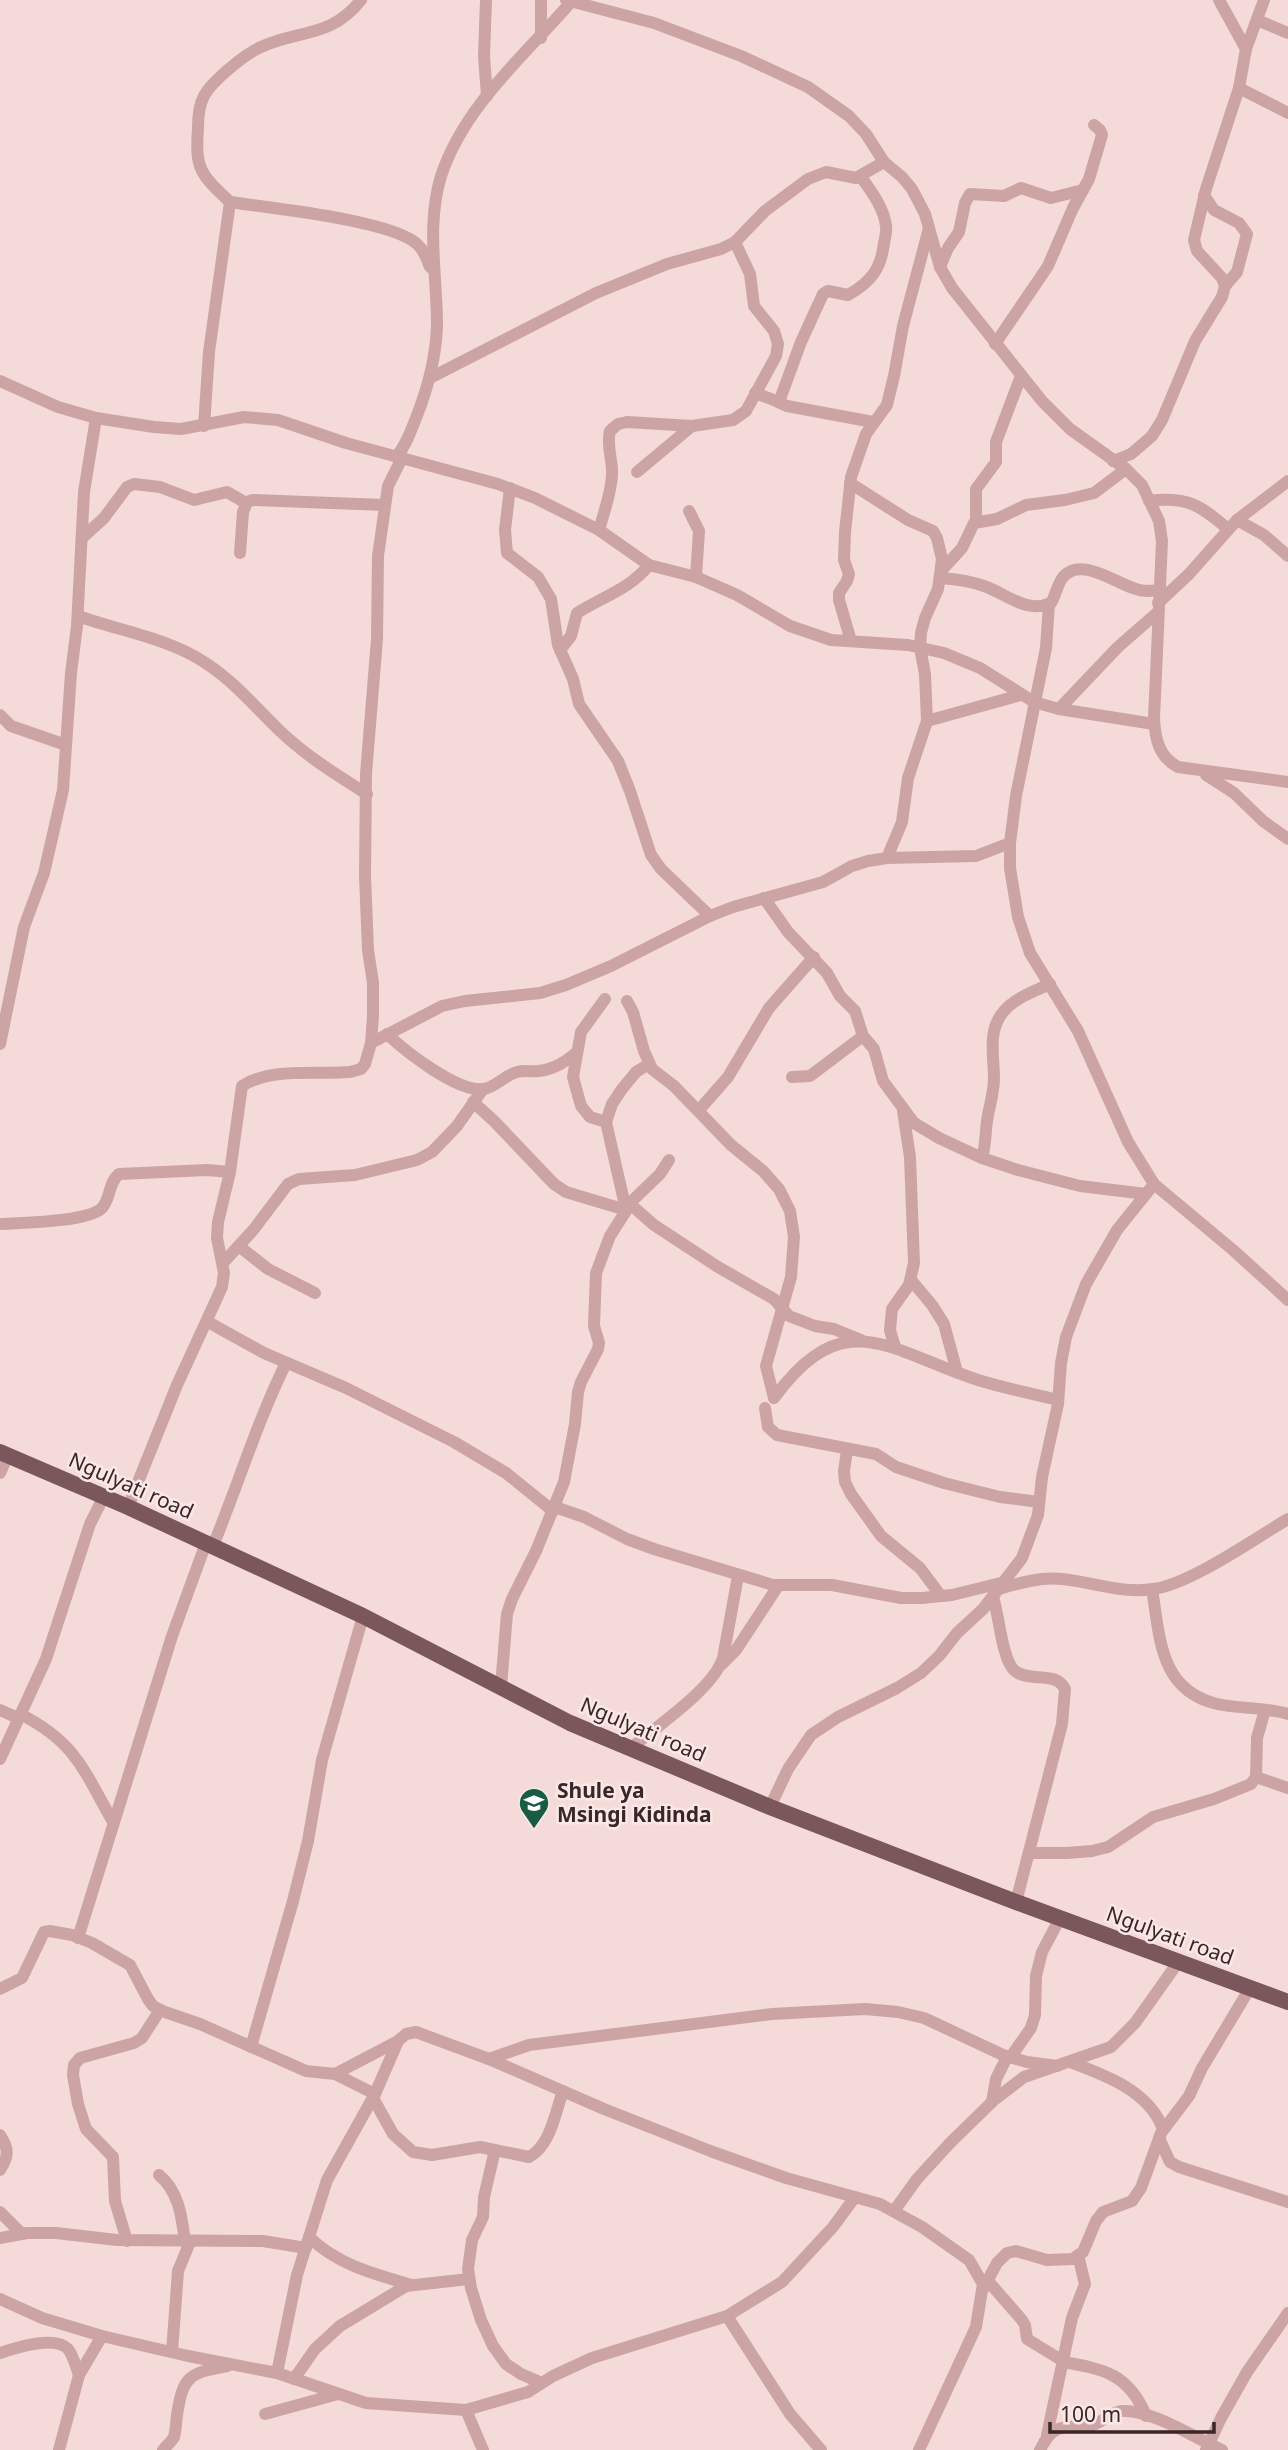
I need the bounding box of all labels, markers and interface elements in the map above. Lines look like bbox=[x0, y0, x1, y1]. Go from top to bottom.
street label: Ngulyati road bbox=[65, 1445, 198, 1525]
street label: Ngulyati road bbox=[576, 1690, 710, 1768]
place label: Shule ya Msingi Kidinda bbox=[557, 1776, 712, 1828]
school or university icon: Shule ya Msingi Kidinda bbox=[517, 1786, 551, 1830]
street label: Ngulyati road bbox=[1103, 1899, 1238, 1971]
scale bar bbox=[1050, 2390, 1214, 2434]
text: 100 m bbox=[1060, 2400, 1121, 2428]

